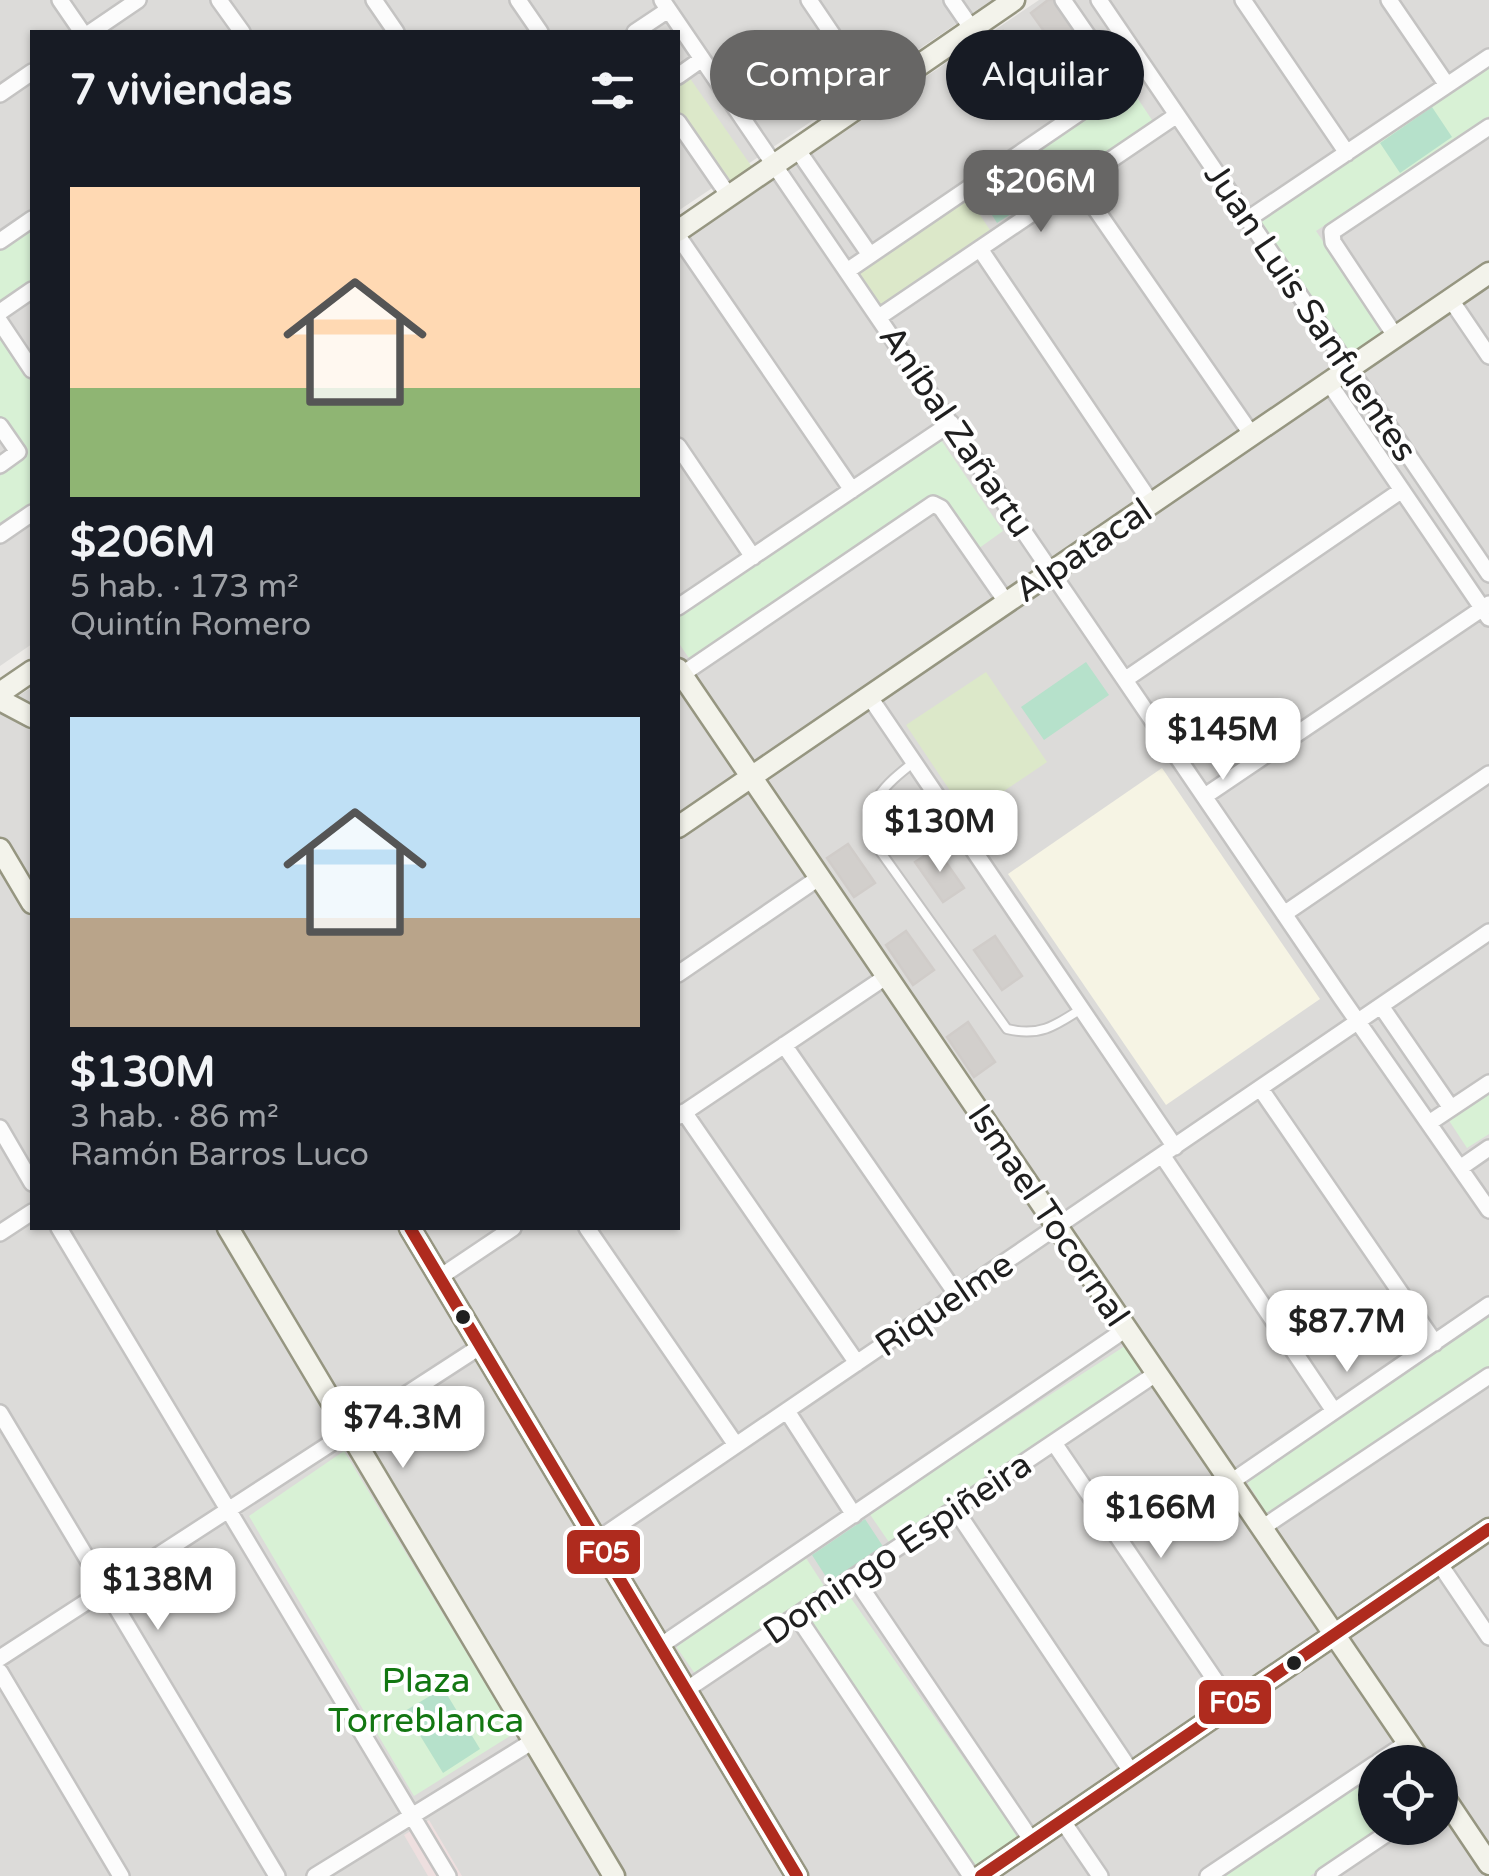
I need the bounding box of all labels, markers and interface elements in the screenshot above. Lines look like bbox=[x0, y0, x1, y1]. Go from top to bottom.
chip: Comprar bbox=[710, 30, 926, 120]
chip: Alquilar bbox=[946, 30, 1144, 120]
icon: filters bbox=[585, 63, 640, 118]
text: 7 viviendas bbox=[70, 65, 292, 116]
pin: $206M bbox=[971, 150, 1111, 235]
street label: Juan Luis Sanfuentes bbox=[1195, 155, 1426, 470]
text: $206M bbox=[986, 163, 1096, 201]
icon: home bbox=[265, 252, 445, 432]
street label: Aníbal Zañartu bbox=[870, 318, 1043, 546]
street label: Alpatacal bbox=[1007, 490, 1160, 612]
text: $206M bbox=[70, 517, 216, 568]
text: 5 hab. · 173 m² bbox=[70, 568, 299, 606]
text: Quintín Romero bbox=[70, 606, 311, 644]
pin: $145M bbox=[1153, 698, 1293, 783]
text: $145M bbox=[1168, 711, 1278, 749]
icon: home bbox=[265, 782, 445, 962]
pin: $130M bbox=[870, 790, 1010, 875]
text: $130M bbox=[885, 803, 995, 841]
text: $130M bbox=[70, 1047, 216, 1098]
street label: Ismael Tocornal bbox=[958, 1096, 1138, 1335]
text: 3 hab. · 86 m² bbox=[70, 1098, 279, 1136]
text: Ramón Barros Luco bbox=[70, 1136, 369, 1174]
street label: Riquelme bbox=[868, 1243, 1022, 1366]
pin: $87.7M bbox=[1266, 1290, 1428, 1375]
text: $87.7M bbox=[1288, 1303, 1406, 1341]
unlabelled marker bbox=[453, 1307, 473, 1327]
pin: $74.3M bbox=[322, 1386, 484, 1471]
text: $74.3M bbox=[343, 1399, 463, 1437]
street label: Domingo Espiñeira bbox=[756, 1444, 1040, 1654]
pin: $166M bbox=[1091, 1476, 1231, 1561]
text: $166M bbox=[1106, 1489, 1216, 1527]
line badge: F05 bbox=[565, 1528, 642, 1576]
text: F05 bbox=[578, 1536, 630, 1570]
pin: $138M bbox=[88, 1548, 228, 1633]
text: $138M bbox=[103, 1561, 213, 1599]
unlabelled marker bbox=[1284, 1653, 1304, 1673]
park label: Plaza Torreblanca bbox=[328, 1660, 524, 1742]
line badge: F05 bbox=[1197, 1678, 1273, 1726]
text: F05 bbox=[1209, 1686, 1261, 1720]
map controls bbox=[1358, 1745, 1458, 1845]
button: locate bbox=[1358, 1745, 1458, 1845]

